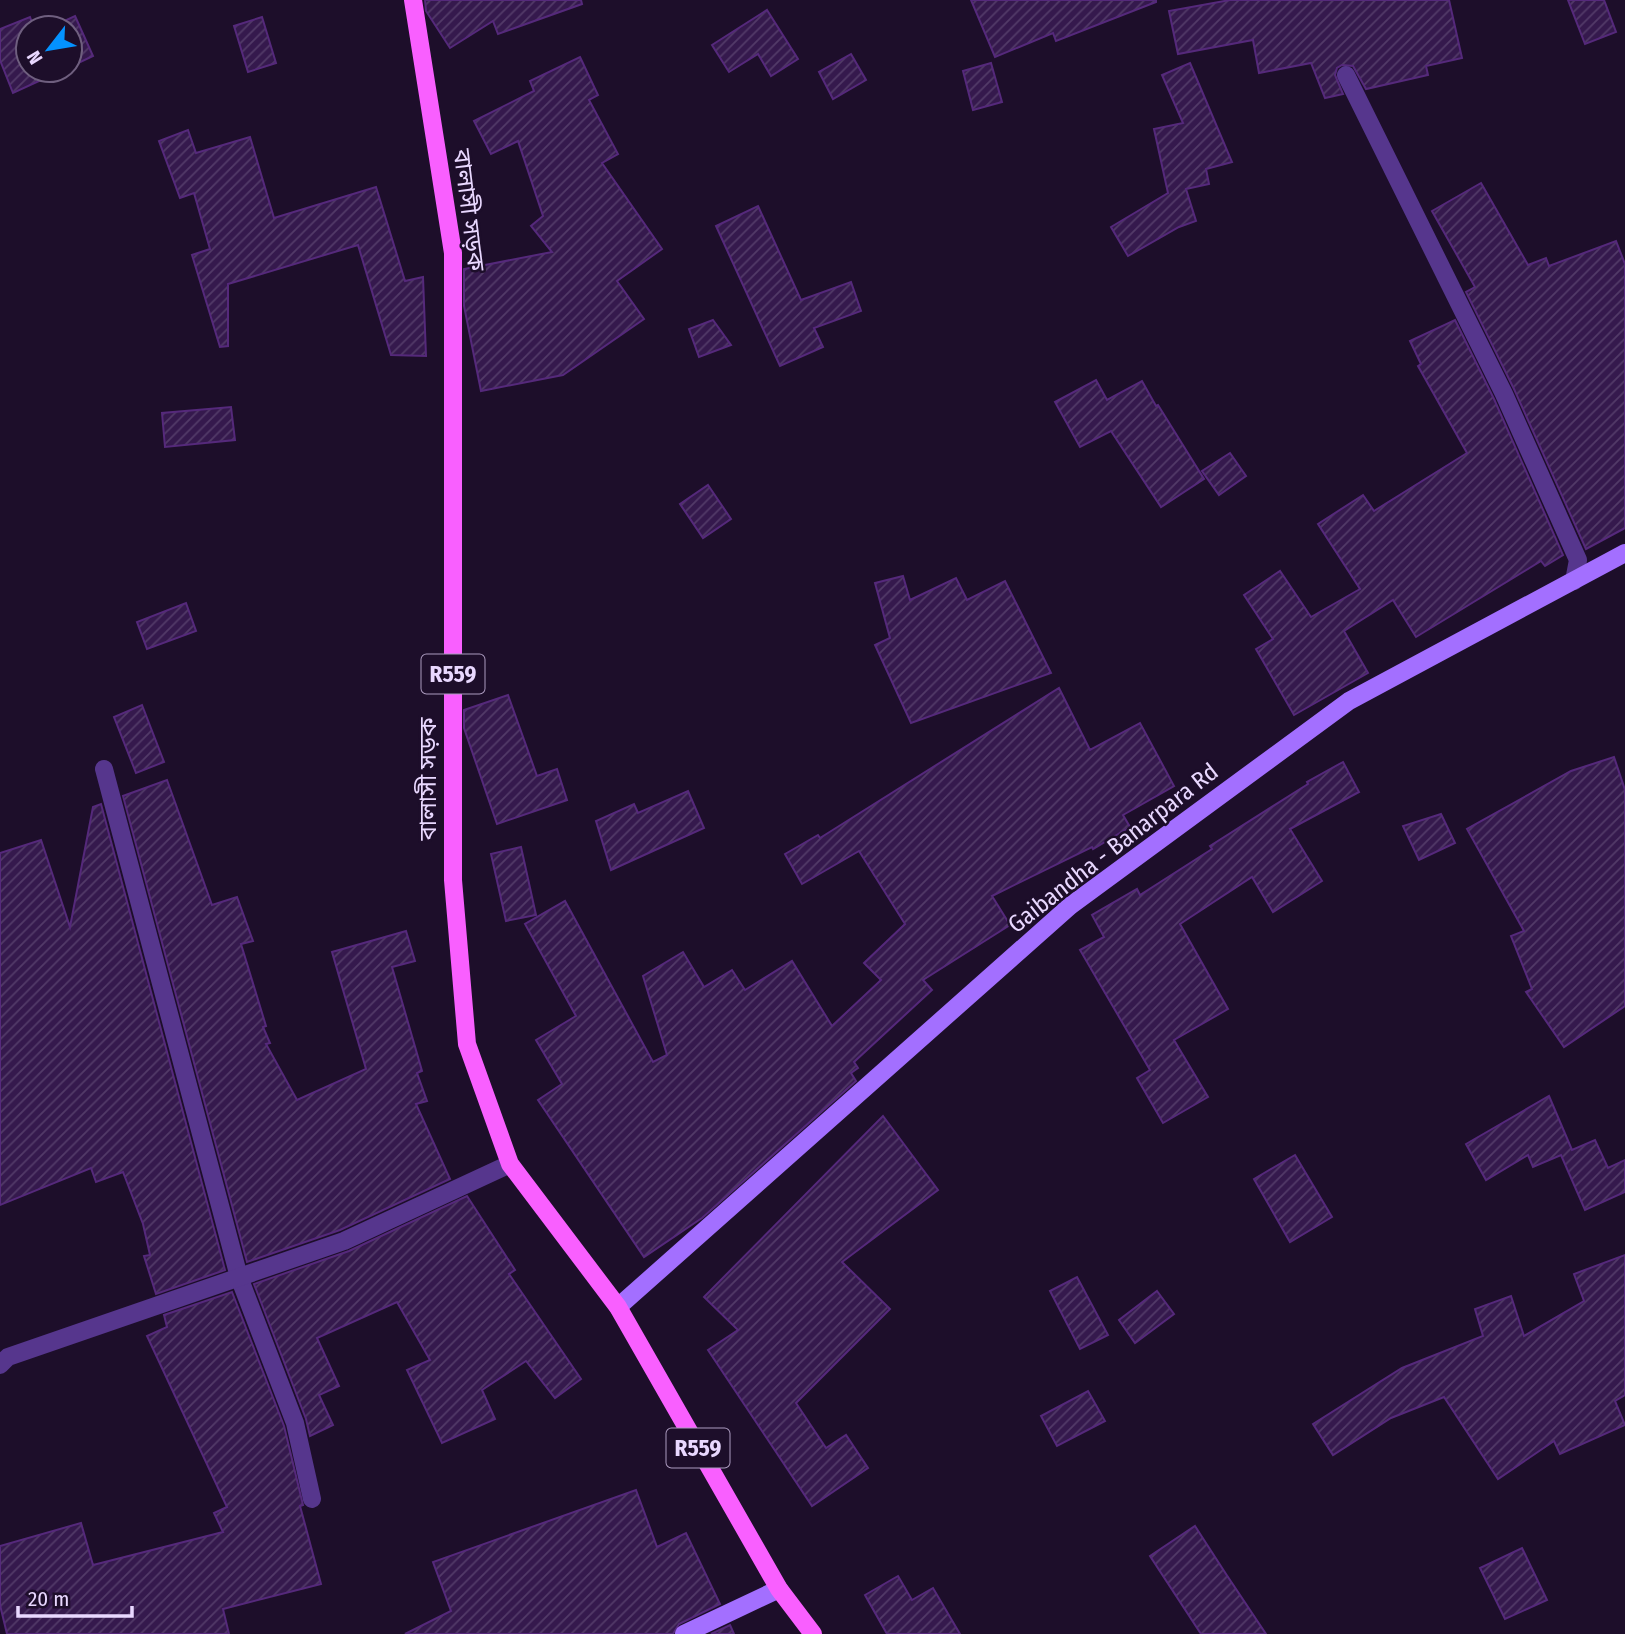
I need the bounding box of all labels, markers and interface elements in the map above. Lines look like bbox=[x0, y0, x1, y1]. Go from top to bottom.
north arrow bbox=[14, 14, 84, 84]
text: N bbox=[22, 47, 48, 68]
street label: বালাসী সড়ক bbox=[447, 146, 490, 273]
road number: R559 bbox=[421, 654, 484, 694]
street label: বালাসী সড়ক bbox=[414, 717, 442, 842]
street label: Gaibandha - Banarpara Rd bbox=[1003, 757, 1223, 939]
road number: R559 bbox=[666, 1428, 730, 1468]
scale bar bbox=[18, 1574, 131, 1618]
text: 20 m bbox=[28, 1586, 69, 1612]

